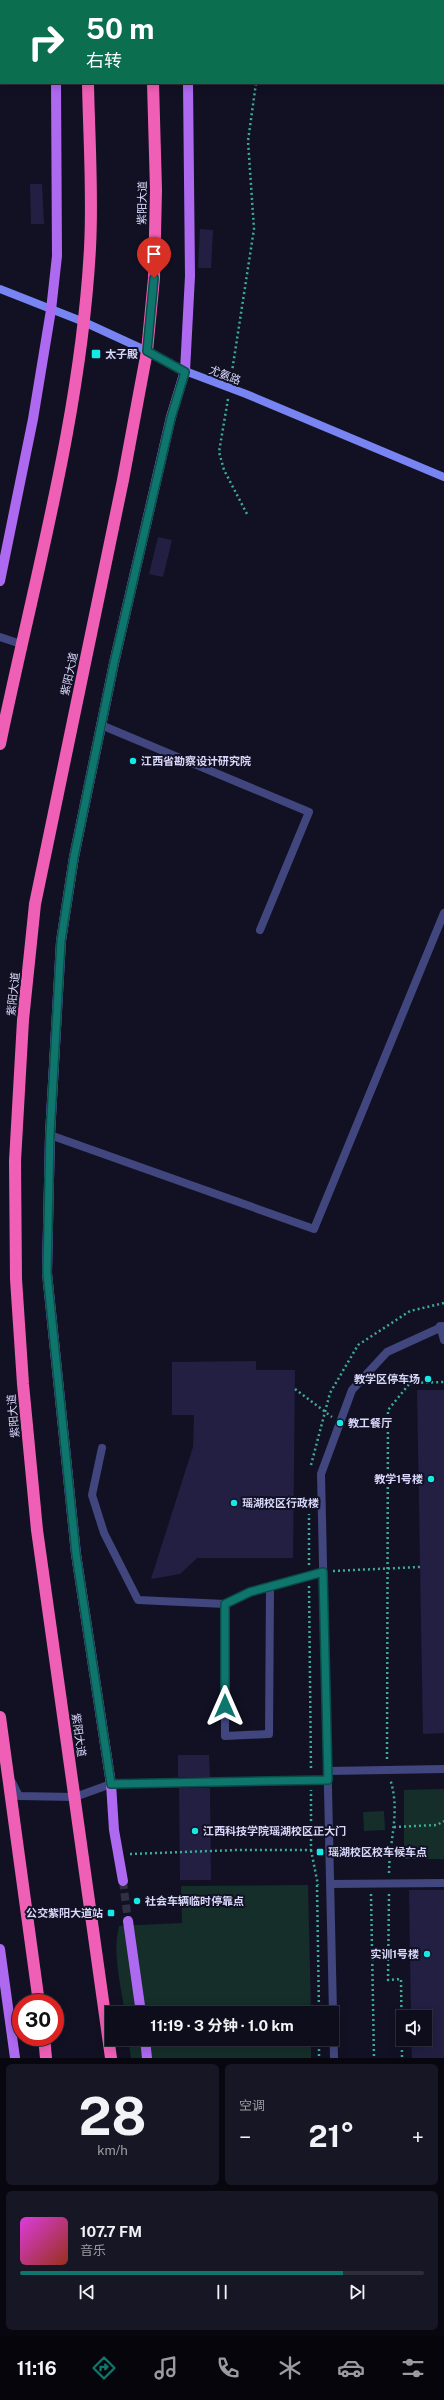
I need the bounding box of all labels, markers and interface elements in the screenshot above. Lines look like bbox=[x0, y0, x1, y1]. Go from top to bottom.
text: 50 m bbox=[86, 12, 154, 45]
icon: right bbox=[20, 16, 72, 68]
text: 右转 bbox=[86, 50, 122, 71]
street label: 紫阳大道 bbox=[136, 181, 148, 225]
pin bbox=[137, 237, 171, 278]
icon: arrive bbox=[143, 243, 165, 265]
marker: 太子殿 bbox=[90, 348, 102, 360]
place label: 太子殿 bbox=[105, 348, 138, 360]
street label: 尤氨路 bbox=[207, 363, 243, 387]
street label: 紫阳大道 bbox=[59, 651, 79, 697]
place label: 江西省勘察设计研究院 bbox=[141, 755, 251, 767]
marker: 江西省勘察设计研究院 bbox=[128, 756, 138, 766]
street label: 紫阳大道 bbox=[5, 971, 21, 1017]
place label: 教学区停车场 bbox=[354, 1373, 420, 1385]
marker: 教学区停车场 bbox=[423, 1374, 433, 1384]
street label: 紫阳大道 bbox=[5, 1394, 21, 1438]
place label: 教工餐厅 bbox=[348, 1417, 392, 1429]
marker: 教工餐厅 bbox=[335, 1418, 345, 1428]
place label: 教学1号楼 bbox=[374, 1473, 423, 1485]
marker: 教学1号楼 bbox=[426, 1474, 436, 1484]
place label: 瑶湖校区行政楼 bbox=[242, 1497, 319, 1509]
marker: 瑶湖校区行政楼 bbox=[229, 1498, 239, 1508]
position arrow bbox=[204, 1685, 246, 1727]
street label: 紫阳大道 bbox=[70, 1712, 88, 1758]
place label: 江西科技学院瑶湖校区正大门 bbox=[203, 1825, 346, 1837]
marker: 江西科技学院瑶湖校区正大门 bbox=[190, 1826, 200, 1836]
place label: 瑶湖校区校车候车点 bbox=[328, 1846, 427, 1858]
marker: 瑶湖校区校车候车点 bbox=[315, 1847, 325, 1857]
place label: 社会车辆临时停靠点 bbox=[145, 1895, 244, 1907]
marker: 社会车辆临时停靠点 bbox=[132, 1896, 142, 1906]
place label: 公交紫阳大道站 bbox=[26, 1907, 103, 1919]
marker: 公交紫阳大道站 bbox=[106, 1908, 116, 1918]
place label: 实训1号楼 bbox=[370, 1948, 419, 1960]
marker: 实训1号楼 bbox=[422, 1949, 432, 1959]
speed limit sign: 30 bbox=[12, 1994, 64, 2046]
map controls bbox=[396, 2010, 432, 2046]
button: sound bbox=[396, 2010, 432, 2046]
text: 11:19 · 3 分钟 · 1.0 km bbox=[150, 2017, 294, 2034]
text: 28 bbox=[79, 2086, 146, 2147]
text: 空调 bbox=[239, 2098, 265, 2113]
text: 21° bbox=[308, 2118, 355, 2154]
text: − bbox=[239, 2124, 251, 2150]
text: + bbox=[412, 2124, 424, 2150]
text: km/h bbox=[97, 2143, 128, 2158]
text: 107.7 FM bbox=[80, 2223, 142, 2240]
text: 音乐 bbox=[80, 2243, 106, 2258]
icon: previous bbox=[76, 2281, 98, 2303]
icon: pause bbox=[211, 2281, 233, 2303]
icon: next bbox=[346, 2281, 368, 2303]
icon: directions bbox=[90, 2354, 118, 2382]
icon: music bbox=[152, 2354, 180, 2382]
icon: phone bbox=[214, 2354, 242, 2382]
icon: climate bbox=[276, 2354, 304, 2382]
icon: car bbox=[337, 2354, 365, 2382]
icon: filters bbox=[399, 2354, 427, 2382]
text: 11:16 bbox=[17, 2358, 57, 2379]

